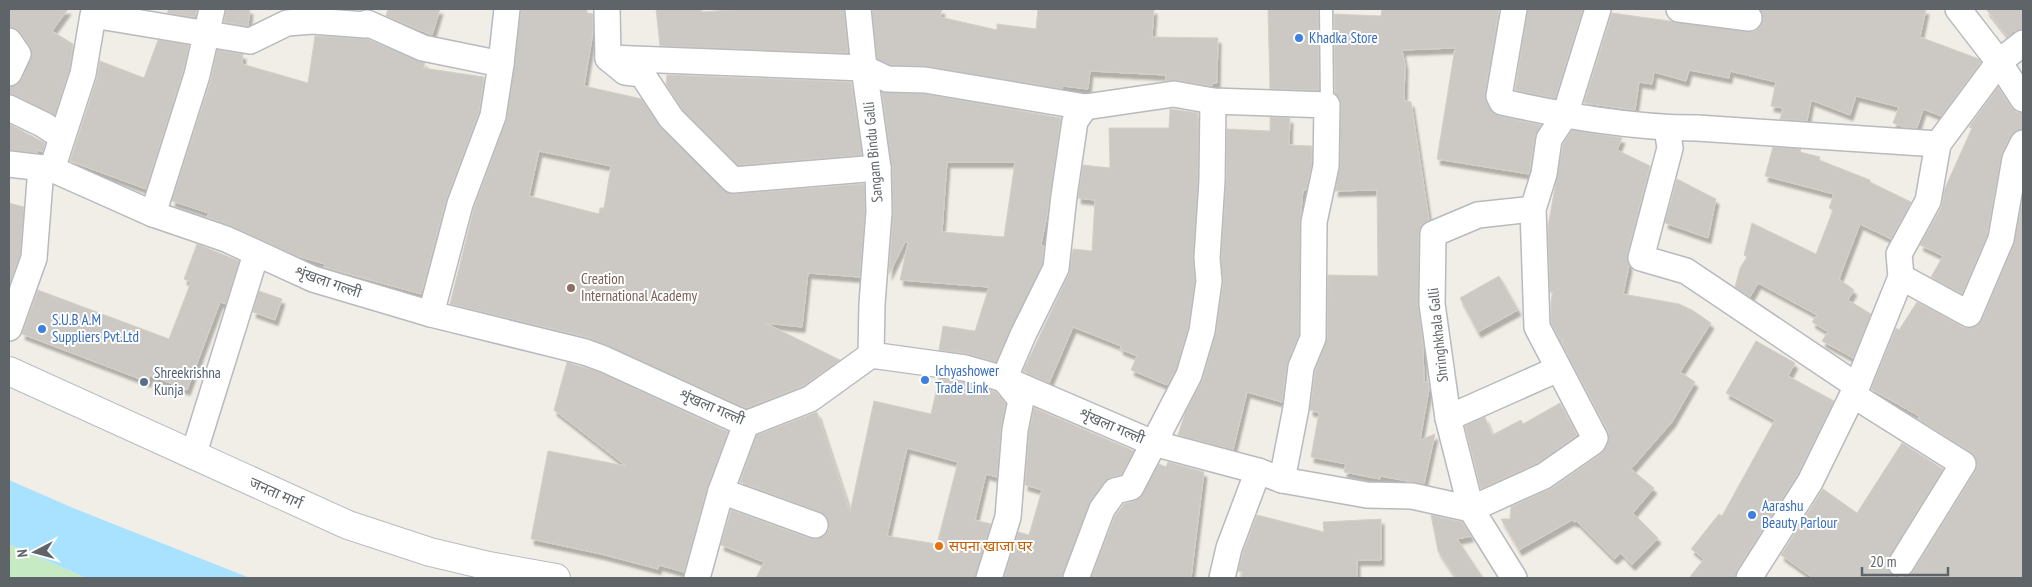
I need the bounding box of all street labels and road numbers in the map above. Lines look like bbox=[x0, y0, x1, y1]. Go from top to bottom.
street label: Sangam Bindu Galli bbox=[859, 101, 886, 203]
street label: शृंखला गल्ली bbox=[292, 261, 365, 303]
street label: Shringhkhala Galli bbox=[1423, 287, 1452, 383]
street label: शृंखला गल्ली bbox=[676, 384, 749, 430]
street label: शृंखला गल्ली bbox=[1076, 403, 1149, 449]
street label: जनता मार्ग bbox=[247, 472, 307, 513]

